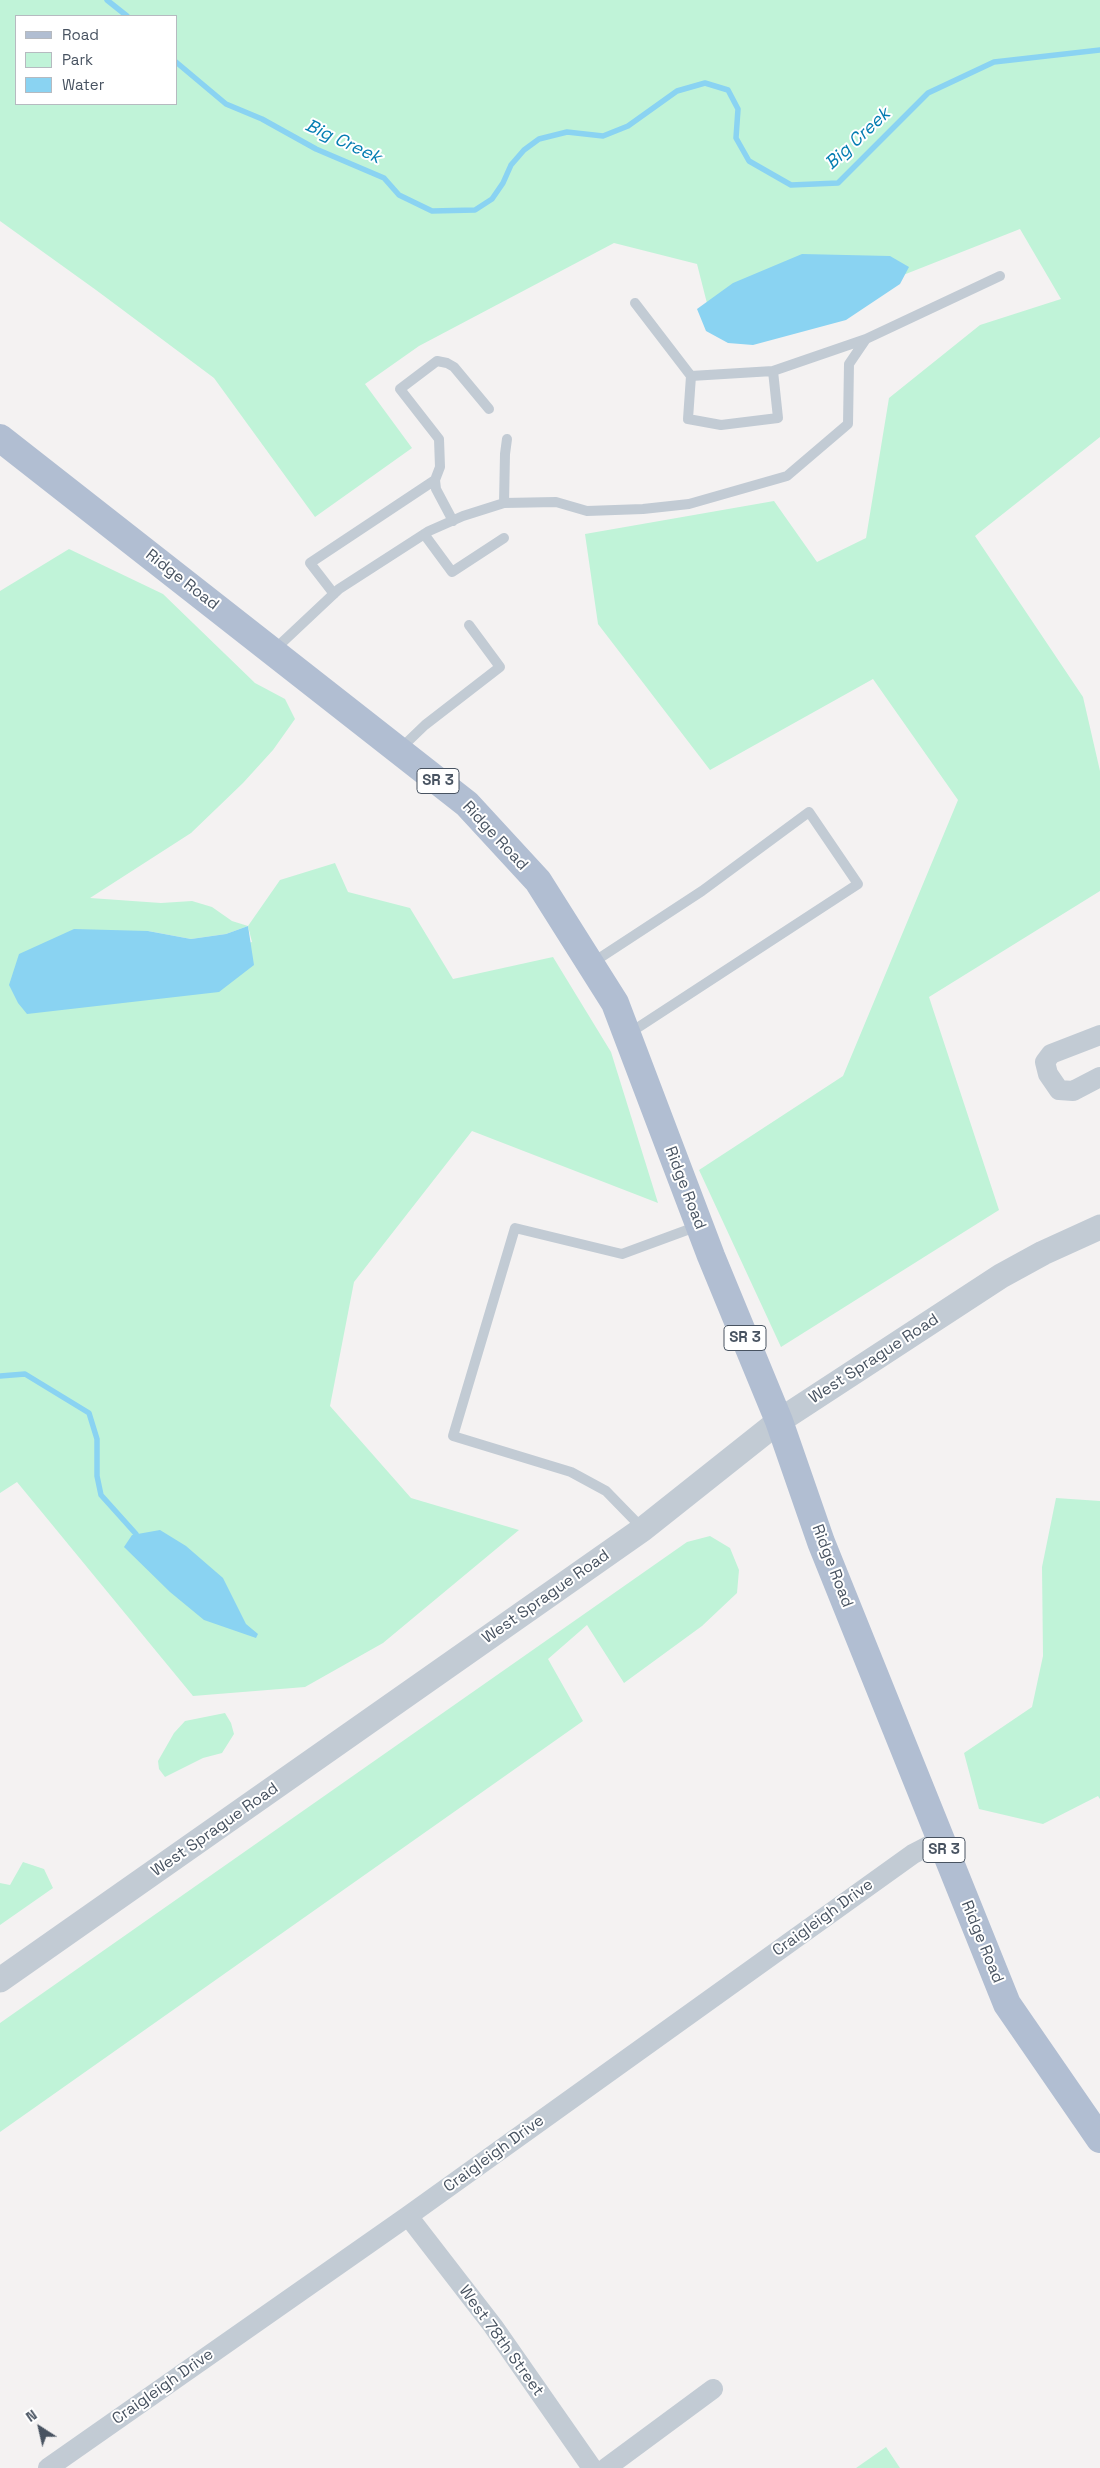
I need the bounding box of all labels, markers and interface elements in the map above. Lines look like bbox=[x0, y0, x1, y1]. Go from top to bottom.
legend bbox=[15, 15, 178, 105]
text: Road bbox=[62, 25, 99, 44]
text: Park bbox=[62, 50, 93, 69]
text: Water bbox=[62, 75, 104, 94]
water label: Big Creek bbox=[821, 103, 895, 175]
water label: Big Creek bbox=[302, 115, 384, 169]
street label: Ridge Road bbox=[142, 546, 222, 614]
road number: SR 3 bbox=[417, 768, 459, 794]
street label: Ridge Road bbox=[458, 797, 532, 875]
street label: Ridge Road bbox=[660, 1144, 710, 1232]
street label: West Sprague Road bbox=[806, 1310, 942, 1408]
road number: SR 3 bbox=[724, 1326, 766, 1350]
street label: Ridge Road bbox=[807, 1522, 857, 1610]
street label: West Sprague Road bbox=[479, 1546, 613, 1648]
street label: West Sprague Road bbox=[148, 1779, 282, 1881]
road number: SR 3 bbox=[923, 1838, 965, 1862]
street label: Craigleigh Drive bbox=[769, 1875, 877, 1961]
street label: Ridge Road bbox=[957, 1898, 1007, 1986]
street label: Craigleigh Drive bbox=[440, 2111, 548, 2197]
street label: West 78th Street bbox=[454, 2282, 548, 2400]
street label: Craigleigh Drive bbox=[109, 2345, 217, 2429]
north arrow bbox=[15, 2403, 65, 2453]
text: N bbox=[22, 2406, 40, 2426]

